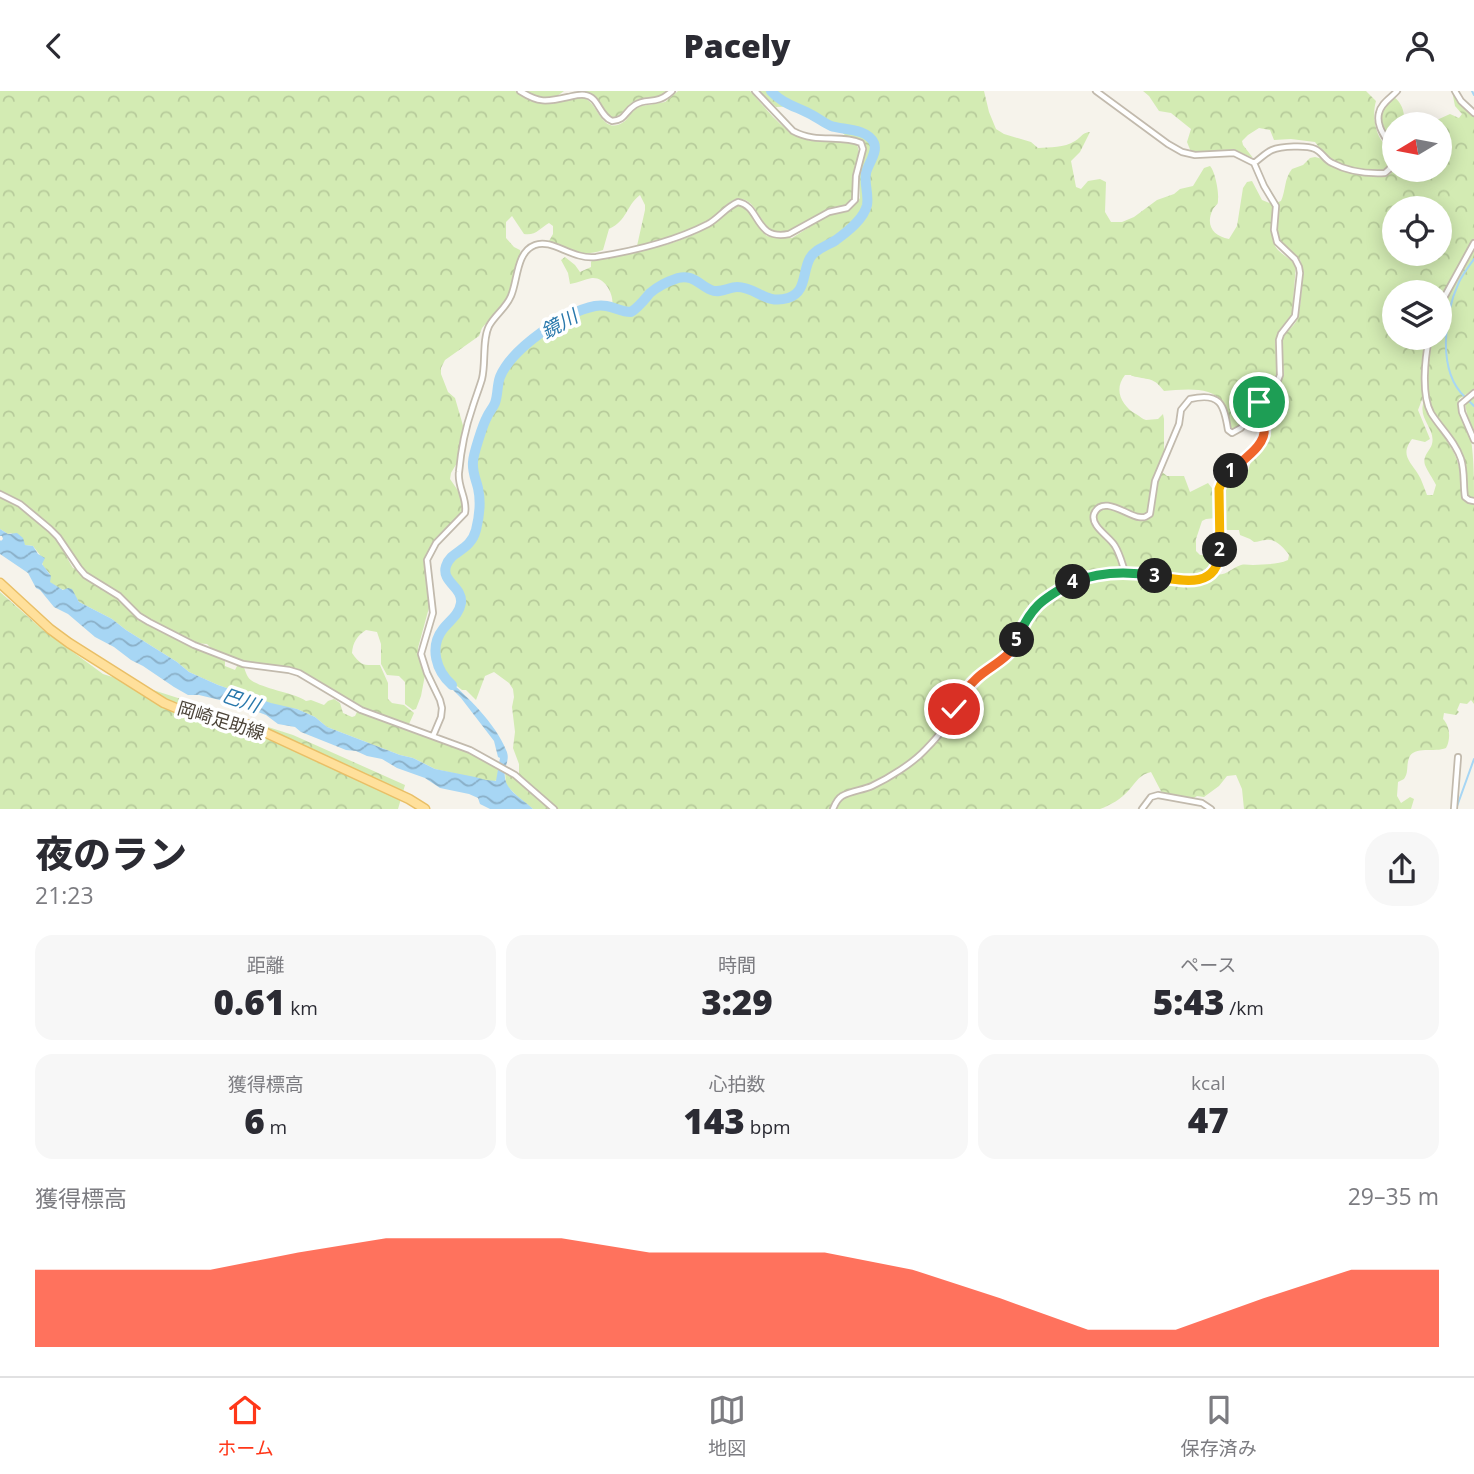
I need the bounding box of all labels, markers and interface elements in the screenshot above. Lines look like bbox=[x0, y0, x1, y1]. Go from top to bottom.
text: Pacely bbox=[683, 24, 791, 67]
icon: back bbox=[35, 27, 73, 65]
icon: person bbox=[1401, 27, 1439, 65]
north arrow bbox=[1382, 112, 1452, 182]
map controls bbox=[1382, 112, 1452, 350]
button: locate bbox=[1382, 196, 1452, 266]
button: layers bbox=[1382, 280, 1452, 350]
water label: 鏡川 bbox=[536, 302, 584, 345]
pin bbox=[1229, 372, 1289, 432]
icon: arrive bbox=[1240, 383, 1278, 421]
pin: 1 bbox=[1214, 453, 1248, 489]
text: 1 bbox=[1225, 457, 1236, 483]
pin: 2 bbox=[1202, 533, 1238, 567]
text: 2 bbox=[1214, 536, 1225, 562]
pin: 3 bbox=[1138, 559, 1172, 594]
text: 3 bbox=[1149, 562, 1160, 588]
pin: 4 bbox=[1056, 565, 1090, 599]
text: 4 bbox=[1067, 568, 1078, 594]
pin: 5 bbox=[1000, 623, 1034, 657]
text: 5 bbox=[1011, 626, 1022, 652]
pin bbox=[924, 679, 984, 739]
water label: 巴川 bbox=[219, 682, 265, 719]
icon: check bbox=[935, 690, 973, 728]
street label: 岡崎足助線 bbox=[175, 695, 268, 745]
text: 夜のラン bbox=[35, 827, 187, 879]
button: share bbox=[1365, 832, 1439, 906]
text: 21:23 bbox=[35, 879, 94, 911]
text: 距離 bbox=[247, 952, 285, 978]
text: 時間 bbox=[718, 952, 756, 978]
text: ペース bbox=[1180, 952, 1236, 978]
text: 0.61 bbox=[214, 978, 285, 1025]
text: 3:29 bbox=[701, 978, 773, 1025]
text: 5:43 bbox=[1153, 978, 1224, 1025]
text: km bbox=[285, 995, 318, 1021]
text: /km bbox=[1224, 995, 1264, 1021]
text: kcal bbox=[1191, 1070, 1226, 1096]
text: 獲得標高 bbox=[228, 1071, 304, 1097]
text: 心拍数 bbox=[708, 1071, 766, 1097]
text: 47 bbox=[1188, 1096, 1229, 1143]
text: 6 bbox=[244, 1097, 265, 1144]
text: 143 bbox=[683, 1097, 745, 1144]
text: m bbox=[265, 1114, 287, 1140]
text: bpm bbox=[745, 1114, 791, 1140]
text: 29–35 m bbox=[1348, 1180, 1439, 1212]
text: 獲得標高 bbox=[35, 1182, 127, 1214]
tab: ホーム bbox=[217, 1391, 274, 1461]
tab: 地図 bbox=[708, 1391, 746, 1461]
tab: 保存済み bbox=[1181, 1391, 1257, 1461]

